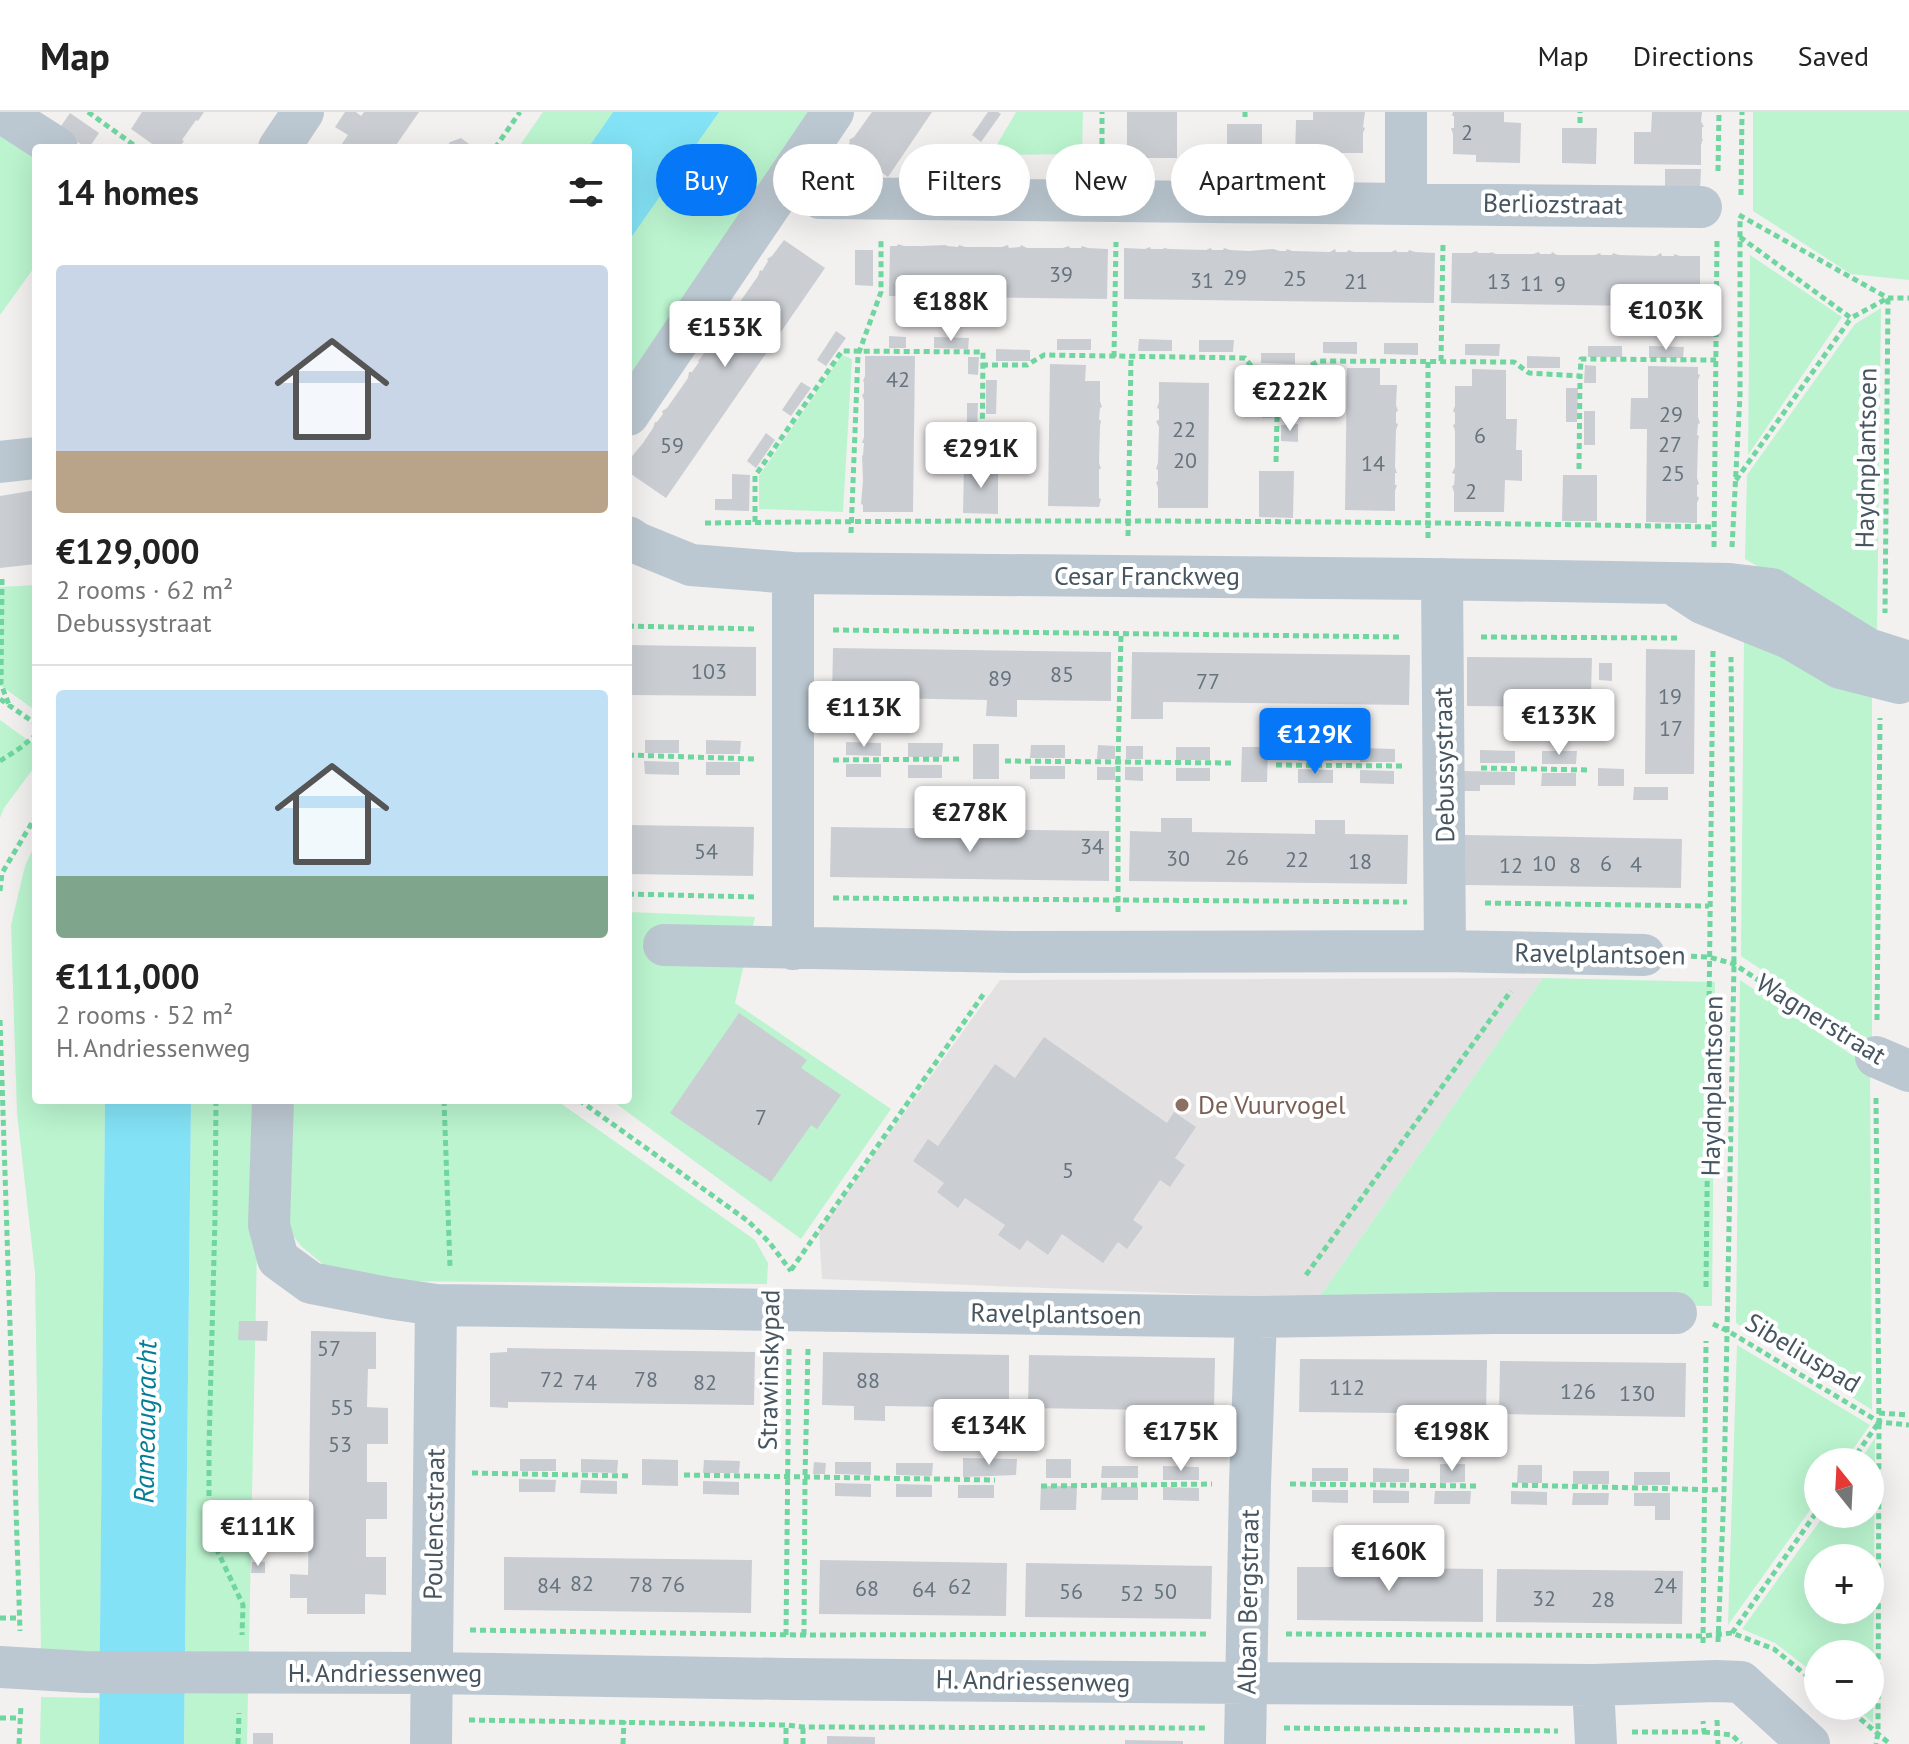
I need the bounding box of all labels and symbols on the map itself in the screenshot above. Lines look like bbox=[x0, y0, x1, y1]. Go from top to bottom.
house number: 2 bbox=[1461, 118, 1473, 146]
street label: Berliozstraat bbox=[1483, 186, 1624, 221]
house number: 39 bbox=[1049, 260, 1073, 288]
house number: 29 bbox=[1223, 263, 1247, 291]
house number: 25 bbox=[1283, 264, 1307, 292]
house number: 31 bbox=[1190, 266, 1214, 294]
house number: 21 bbox=[1344, 267, 1368, 295]
house number: 13 bbox=[1487, 267, 1511, 295]
house number: 11 bbox=[1520, 269, 1544, 297]
house number: 9 bbox=[1554, 270, 1566, 298]
pin: €188K bbox=[895, 275, 1007, 343]
pin: €103K bbox=[1610, 284, 1722, 352]
pin: €153K bbox=[669, 301, 781, 369]
house number: 42 bbox=[886, 365, 910, 393]
pin: €222K bbox=[1234, 365, 1346, 433]
street label: Haydnplantsoen bbox=[1847, 367, 1884, 549]
house number: 29 bbox=[1659, 400, 1683, 428]
house number: 22 bbox=[1172, 415, 1196, 443]
house number: 6 bbox=[1474, 421, 1486, 449]
pin: €291K bbox=[925, 422, 1037, 490]
house number: 27 bbox=[1658, 430, 1682, 458]
house number: 59 bbox=[660, 431, 684, 459]
house number: 20 bbox=[1173, 446, 1197, 474]
house number: 14 bbox=[1361, 449, 1385, 477]
house number: 25 bbox=[1661, 459, 1685, 487]
house number: 2 bbox=[1465, 477, 1477, 505]
street label: Cesar Franckweg bbox=[1054, 559, 1240, 592]
house number: 103 bbox=[691, 657, 727, 685]
house number: 85 bbox=[1050, 660, 1074, 688]
house number: 89 bbox=[988, 664, 1012, 692]
house number: 77 bbox=[1196, 667, 1220, 695]
pin: €113K bbox=[808, 681, 920, 749]
house number: 19 bbox=[1658, 682, 1682, 710]
street label: Debussystraat bbox=[1426, 687, 1461, 843]
pin: €133K bbox=[1503, 689, 1615, 757]
pin: €129K bbox=[1259, 708, 1371, 776]
house number: 17 bbox=[1659, 714, 1683, 742]
pin: €278K bbox=[914, 786, 1026, 854]
house number: 34 bbox=[1080, 832, 1104, 860]
house number: 54 bbox=[694, 837, 718, 865]
house number: 26 bbox=[1225, 843, 1249, 871]
house number: 30 bbox=[1166, 844, 1190, 872]
house number: 22 bbox=[1285, 845, 1309, 873]
house number: 18 bbox=[1348, 847, 1372, 875]
house number: 10 bbox=[1532, 849, 1556, 877]
house number: 6 bbox=[1600, 849, 1612, 877]
house number: 4 bbox=[1630, 850, 1642, 878]
house number: 12 bbox=[1499, 851, 1523, 879]
house number: 8 bbox=[1569, 851, 1581, 879]
street label: Ravelplantsoen bbox=[1514, 936, 1686, 971]
street label: Wagnerstraat bbox=[1750, 966, 1892, 1072]
street label: Haydnplantsoen bbox=[1693, 995, 1730, 1177]
place label: De Vuurvogel bbox=[1198, 1088, 1346, 1121]
marker: De Vuurvogel bbox=[1173, 1096, 1191, 1114]
house number: 7 bbox=[755, 1103, 767, 1131]
house number: 5 bbox=[1062, 1156, 1074, 1184]
street label: Strawinskypad bbox=[751, 1289, 786, 1451]
street label: Ravelplantsoen bbox=[970, 1296, 1142, 1331]
street label: Sibeliuspad bbox=[1740, 1305, 1867, 1400]
house number: 57 bbox=[317, 1334, 341, 1362]
water label: Rameaugracht bbox=[125, 1339, 164, 1504]
house number: 72 bbox=[540, 1365, 564, 1393]
house number: 78 bbox=[634, 1365, 658, 1393]
house number: 88 bbox=[856, 1366, 880, 1394]
house number: 74 bbox=[573, 1368, 597, 1396]
house number: 82 bbox=[693, 1368, 717, 1396]
house number: 112 bbox=[1329, 1373, 1365, 1401]
house number: 126 bbox=[1560, 1377, 1596, 1405]
house number: 130 bbox=[1619, 1379, 1655, 1407]
house number: 55 bbox=[330, 1393, 354, 1421]
pin: €134K bbox=[933, 1399, 1045, 1467]
pin: €175K bbox=[1125, 1405, 1237, 1473]
pin: €198K bbox=[1396, 1405, 1508, 1473]
house number: 53 bbox=[328, 1430, 352, 1458]
street label: Poulencstraat bbox=[416, 1448, 451, 1600]
north arrow bbox=[1804, 1448, 1884, 1528]
pin: €111K bbox=[202, 1500, 314, 1568]
street label: Alban Bergstraat bbox=[1229, 1509, 1266, 1695]
pin: €160K bbox=[1333, 1525, 1445, 1593]
house number: 82 bbox=[570, 1569, 594, 1597]
house number: 78 bbox=[629, 1570, 653, 1598]
house number: 76 bbox=[661, 1570, 685, 1598]
house number: 84 bbox=[537, 1571, 561, 1599]
house number: 24 bbox=[1653, 1571, 1677, 1599]
house number: 62 bbox=[948, 1572, 972, 1600]
house number: 68 bbox=[855, 1574, 879, 1602]
house number: 64 bbox=[912, 1575, 936, 1603]
house number: 56 bbox=[1059, 1577, 1083, 1605]
house number: 50 bbox=[1153, 1577, 1177, 1605]
house number: 52 bbox=[1120, 1579, 1144, 1607]
house number: 32 bbox=[1532, 1584, 1556, 1612]
house number: 28 bbox=[1591, 1585, 1615, 1613]
street label: H. Andriessenweg bbox=[288, 1656, 482, 1689]
street label: H. Andriessenweg bbox=[935, 1662, 1131, 1699]

